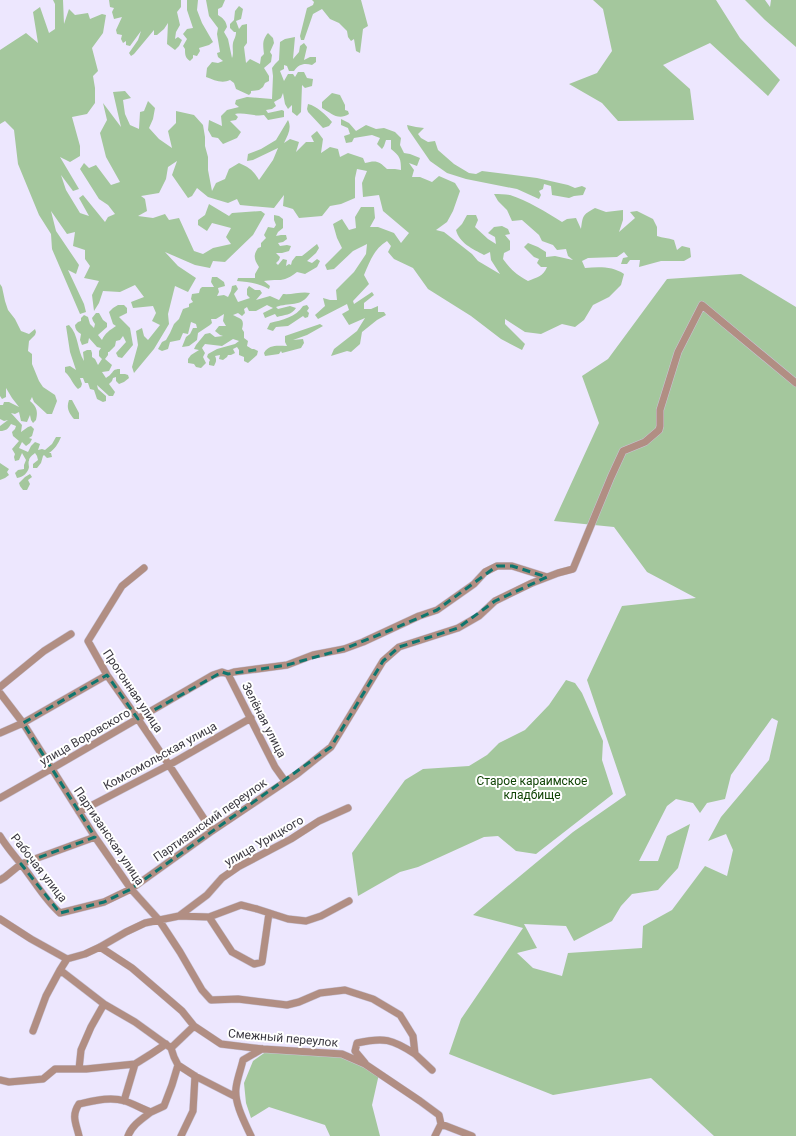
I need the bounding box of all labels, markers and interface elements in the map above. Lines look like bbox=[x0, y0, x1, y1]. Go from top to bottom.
street label: Прогонная улица bbox=[100, 647, 166, 735]
street label: Зелёная улица bbox=[239, 680, 289, 760]
street label: улица Воровского bbox=[37, 705, 133, 769]
street label: Комсомольская улица bbox=[101, 719, 219, 793]
park label: Старое караимское кладбище bbox=[477, 774, 587, 802]
street label: Партизанский переулок bbox=[151, 775, 270, 865]
street label: Партизанская улица bbox=[71, 784, 147, 888]
street label: улица Урицкого bbox=[222, 813, 306, 869]
street label: Рабочая улица bbox=[8, 831, 70, 905]
street label: Смежный переулок bbox=[227, 1026, 339, 1050]

